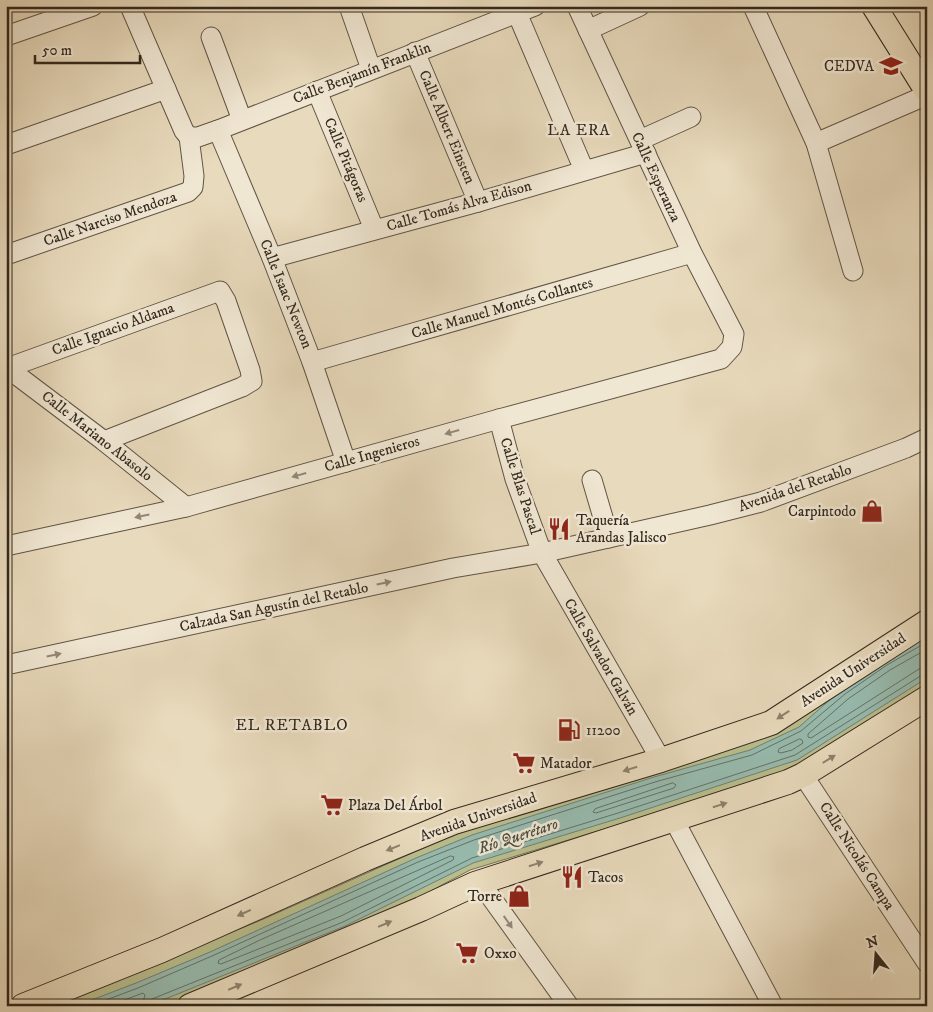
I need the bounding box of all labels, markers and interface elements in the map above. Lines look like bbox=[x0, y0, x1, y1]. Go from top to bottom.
scale bar bbox=[35, 32, 140, 64]
street label: Calle Benjamín Franklin bbox=[290, 38, 434, 108]
text: 50 m bbox=[42, 41, 72, 60]
school or university icon: CEDVA bbox=[878, 53, 904, 79]
place label: CEDVA bbox=[824, 57, 874, 76]
street label: Calle Albert Einsten bbox=[414, 67, 480, 187]
street label: Calle Pitágoras bbox=[320, 115, 372, 205]
district label: LA ERA bbox=[547, 120, 611, 140]
street label: Calle Esperanza bbox=[627, 129, 685, 225]
street label: Calle Tomás Alva Edison bbox=[384, 176, 534, 236]
street label: Calle Narciso Mendoza bbox=[41, 187, 180, 251]
street label: Calle Isaac Newton bbox=[255, 237, 317, 352]
street label: Calle Manuel Montés Collantes bbox=[409, 273, 595, 343]
street label: Calle Ignacio Aldama bbox=[49, 298, 177, 360]
street label: Calle Mariano Abasolo bbox=[38, 387, 156, 485]
one-way arrow bbox=[444, 428, 459, 436]
street label: Calle Ingenieros bbox=[322, 431, 422, 477]
street label: Calle Blas Pascal bbox=[495, 435, 545, 537]
street label: Avenida del Retablo bbox=[736, 460, 854, 516]
one-way arrow bbox=[292, 471, 307, 479]
shop icon: Carpintodo bbox=[859, 498, 885, 524]
place label: Carpintodo bbox=[788, 502, 856, 521]
place label: Taquería Arandas Jalisco bbox=[576, 511, 667, 547]
one-way arrow bbox=[134, 513, 150, 521]
restaurant icon: Taquería Arandas Jalisco bbox=[546, 516, 572, 542]
street label: Calzada San Agustín del Retablo bbox=[178, 578, 370, 636]
one-way arrow bbox=[376, 579, 391, 587]
street label: Calle Salvador Galván bbox=[560, 595, 642, 719]
street label: Avenida Universidad bbox=[797, 628, 910, 711]
one-way arrow bbox=[46, 651, 61, 659]
one-way arrow bbox=[776, 710, 790, 720]
district label: EL RETABLO bbox=[235, 715, 349, 735]
fuel station icon: 11200 bbox=[556, 717, 582, 743]
place label: 11200 bbox=[586, 721, 621, 740]
supermarket icon: Matador bbox=[511, 750, 537, 776]
place label: Matador bbox=[540, 754, 592, 773]
one-way arrow bbox=[823, 754, 836, 763]
one-way arrow bbox=[623, 766, 638, 774]
street label: Avenida Universidad bbox=[417, 788, 539, 846]
supermarket icon: Plaza Del Árbol bbox=[319, 792, 345, 818]
place label: Plaza Del Árbol bbox=[348, 795, 443, 815]
street label: Calle Nicolás Campa bbox=[815, 798, 899, 914]
one-way arrow bbox=[713, 800, 728, 808]
water label: Río Querétaro bbox=[475, 814, 560, 859]
one-way arrow bbox=[386, 844, 400, 852]
one-way arrow bbox=[528, 860, 543, 868]
restaurant icon: Tacos bbox=[559, 864, 585, 890]
place label: Tacos bbox=[588, 868, 623, 887]
shop icon: Torre bbox=[506, 883, 532, 909]
place label: Torre bbox=[468, 887, 502, 906]
one-way arrow bbox=[237, 909, 251, 917]
one-way arrow bbox=[503, 915, 513, 929]
one-way arrow bbox=[378, 920, 393, 928]
north arrow bbox=[850, 930, 900, 980]
text: N bbox=[864, 932, 881, 953]
supermarket icon: Oxxo bbox=[454, 940, 480, 966]
place label: Oxxo bbox=[484, 944, 517, 963]
one-way arrow bbox=[228, 983, 243, 991]

